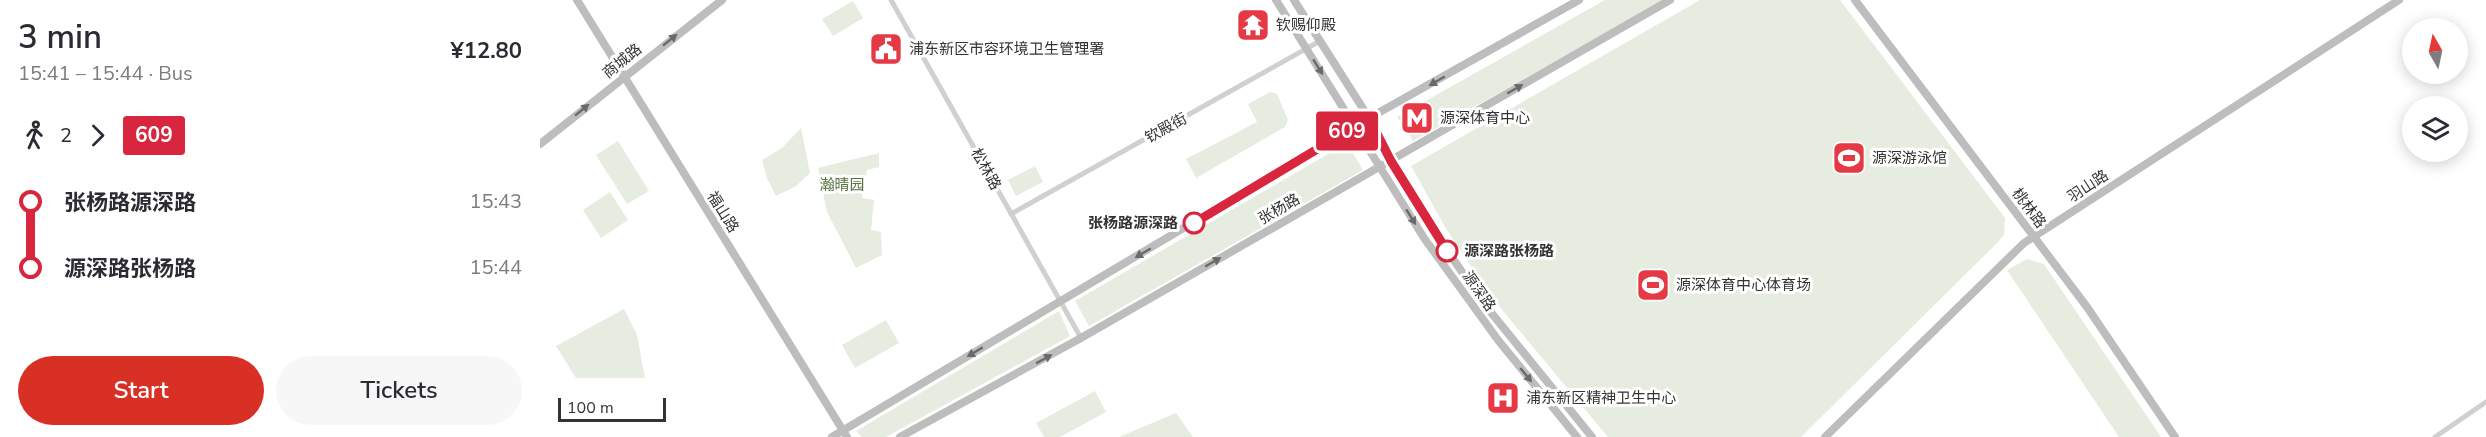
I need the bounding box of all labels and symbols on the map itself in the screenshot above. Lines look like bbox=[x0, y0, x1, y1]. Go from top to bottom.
temple icon: 钦赐仰殿 bbox=[1235, 7, 1271, 43]
place label: 钦赐仰殿 bbox=[1276, 15, 1336, 35]
north arrow bbox=[2402, 18, 2468, 84]
public building icon: 浦东新区市容环境卫生管理署 bbox=[868, 31, 904, 67]
one-way arrow bbox=[662, 34, 678, 47]
street label: 商城路 bbox=[598, 39, 646, 83]
place label: 浦东新区市容环境卫生管理署 bbox=[909, 39, 1104, 59]
one-way arrow bbox=[1313, 59, 1324, 75]
one-way arrow bbox=[1429, 76, 1445, 87]
one-way arrow bbox=[1507, 84, 1523, 95]
metro station icon: 源深体育中心 bbox=[1399, 100, 1435, 136]
one-way arrow bbox=[574, 104, 590, 117]
street label: 钦殿街 bbox=[1141, 108, 1191, 148]
place label: 源深体育中心 bbox=[1440, 108, 1530, 128]
line badge: 609 bbox=[1312, 112, 1382, 150]
sports icon: 源深游泳馆 bbox=[1831, 140, 1867, 176]
street label: 松林路 bbox=[966, 144, 1006, 194]
place label: 源深游泳馆 bbox=[1872, 148, 1947, 168]
street label: 羽山路 bbox=[2064, 165, 2112, 207]
park label: 瀚晴园 bbox=[819, 175, 865, 195]
street label: 桃林路 bbox=[2007, 184, 2051, 232]
street label: 福山路 bbox=[703, 188, 743, 236]
street label: 张杨路 bbox=[1255, 189, 1303, 229]
one-way arrow bbox=[1405, 209, 1416, 225]
marker: 张杨路源深路 bbox=[1183, 212, 1205, 234]
place label: 张杨路源深路 bbox=[1088, 213, 1178, 233]
marker: 源深路张杨路 bbox=[1436, 240, 1458, 262]
place label: 源深路张杨路 bbox=[1464, 241, 1554, 261]
one-way arrow bbox=[1134, 247, 1151, 257]
one-way arrow bbox=[1205, 257, 1221, 268]
street label: 源深路 bbox=[1458, 267, 1500, 315]
sports icon: 源深体育中心体育场 bbox=[1635, 267, 1671, 303]
place label: 源深体育中心体育场 bbox=[1676, 275, 1811, 295]
one-way arrow bbox=[966, 346, 983, 356]
one-way arrow bbox=[1035, 354, 1052, 364]
one-way arrow bbox=[1519, 367, 1531, 382]
hospital icon: 浦东新区精神卫生中心 bbox=[1485, 380, 1521, 416]
place label: 浦东新区精神卫生中心 bbox=[1526, 388, 1676, 408]
scale bar bbox=[558, 395, 666, 422]

